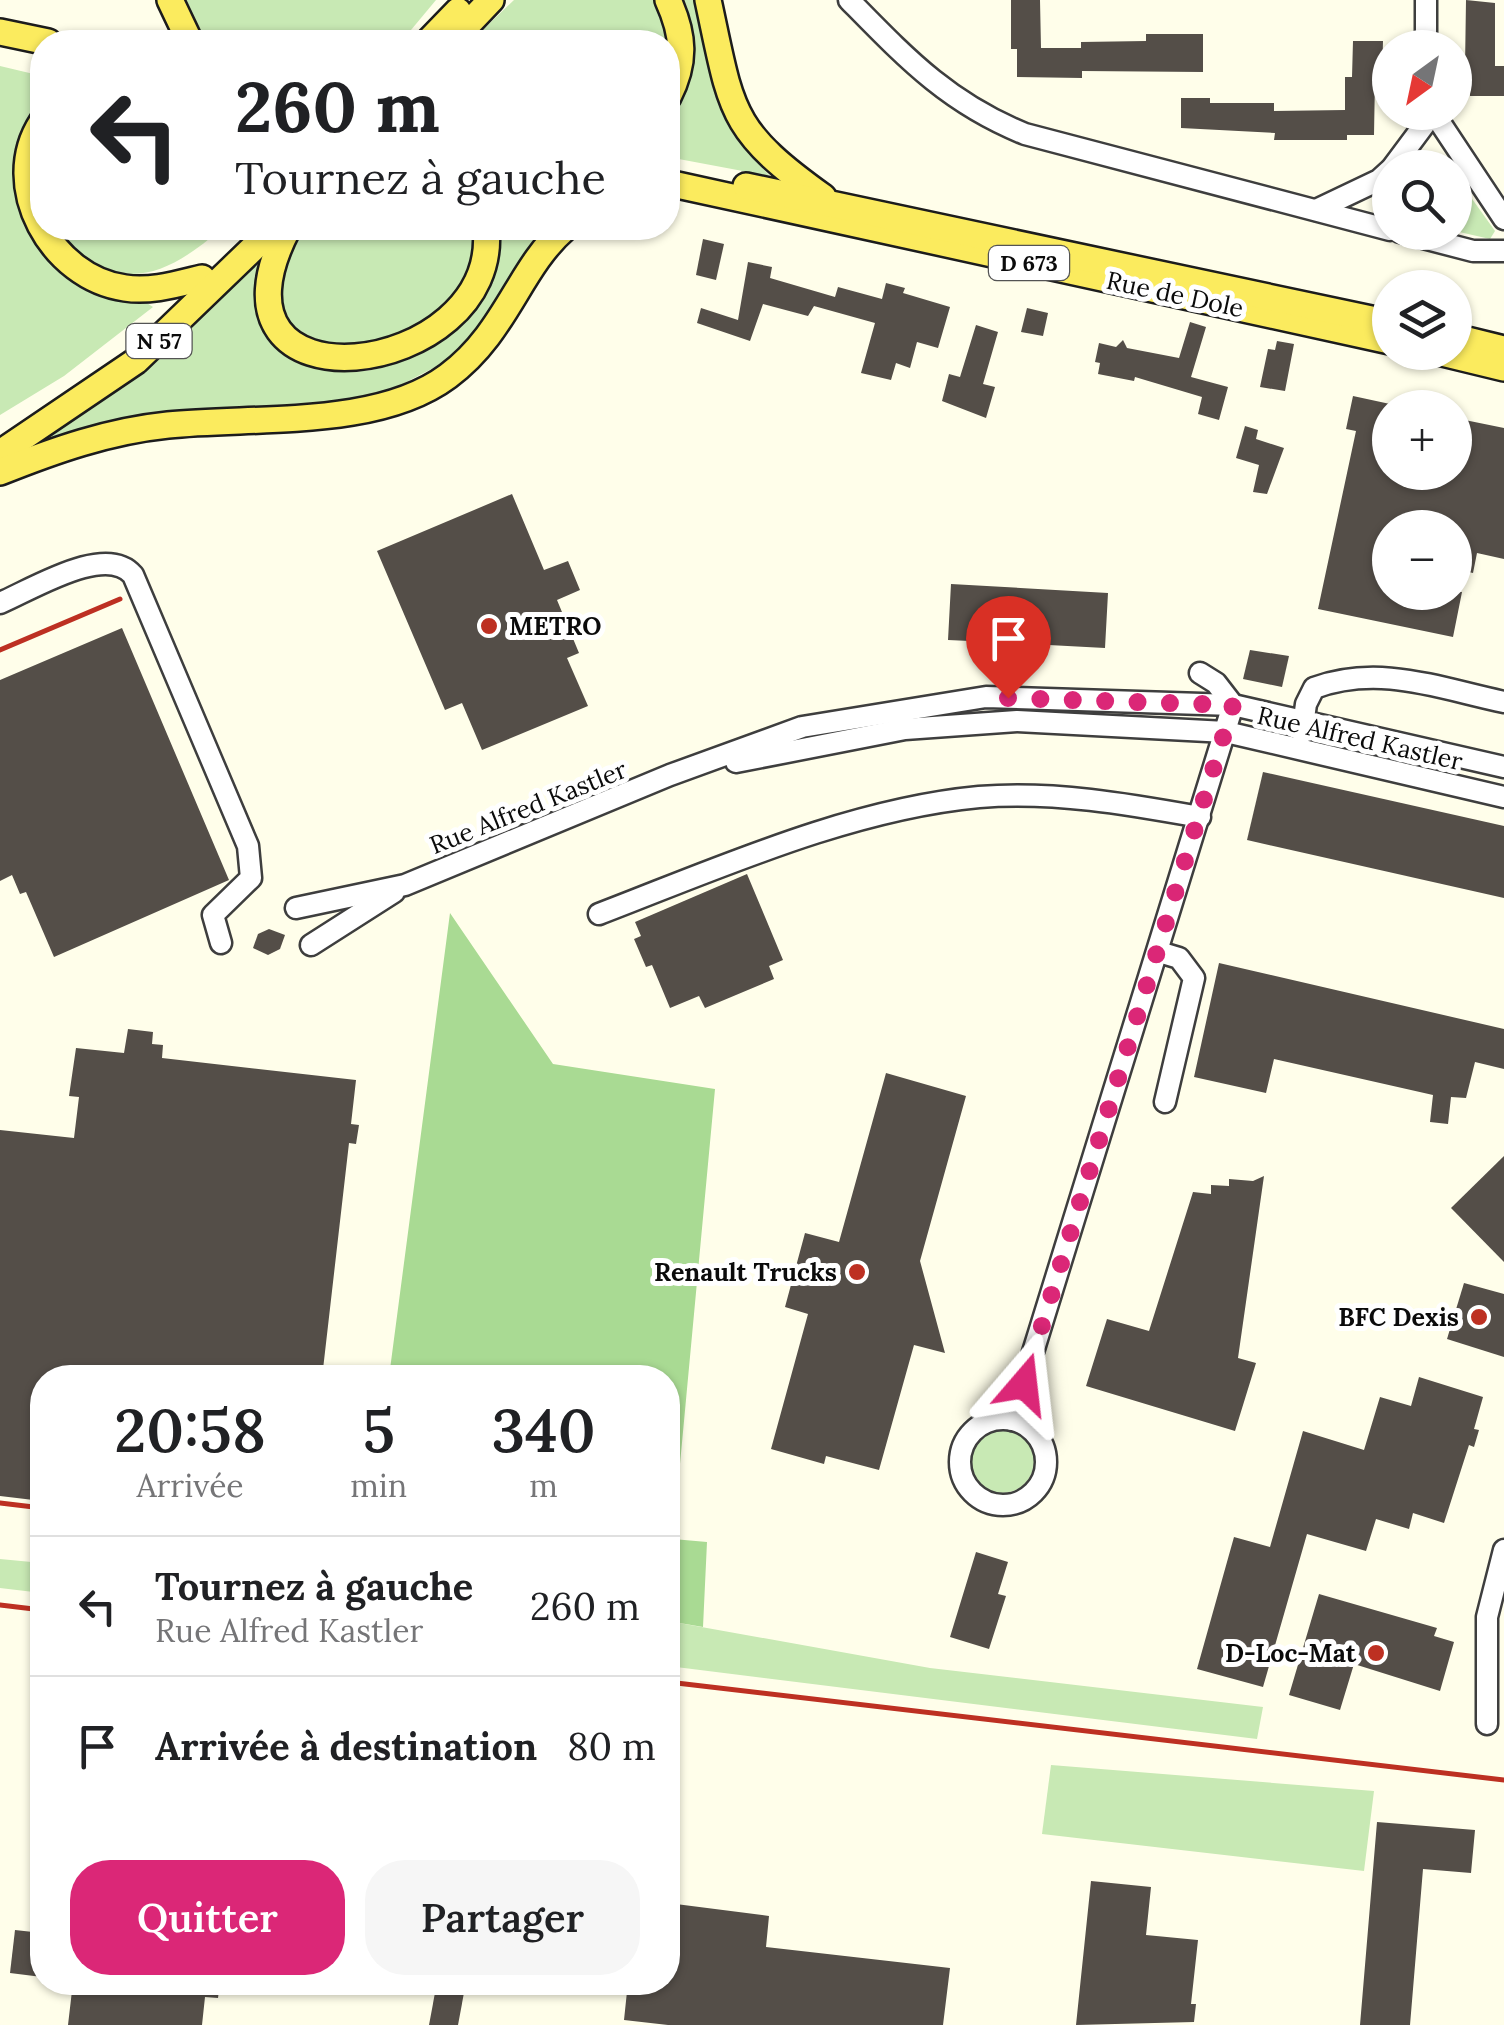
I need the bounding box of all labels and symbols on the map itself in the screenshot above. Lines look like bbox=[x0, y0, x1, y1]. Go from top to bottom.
north arrow bbox=[1372, 30, 1472, 130]
road number: D 673 bbox=[989, 246, 1069, 280]
street label: Rue de Dole bbox=[1103, 264, 1247, 324]
road number: N 57 bbox=[126, 324, 192, 358]
pin bbox=[966, 596, 1051, 699]
place label: METRO bbox=[509, 610, 601, 642]
marker: METRO bbox=[478, 615, 500, 637]
street label: Rue Alfred Kastler bbox=[1254, 699, 1466, 777]
street label: Rue Alfred Kastler bbox=[425, 753, 631, 861]
place label: Renault Trucks bbox=[654, 1256, 837, 1288]
marker: Renault Trucks bbox=[846, 1261, 868, 1283]
place label: BFC Dexis bbox=[1338, 1301, 1459, 1333]
marker: BFC Dexis bbox=[1468, 1306, 1490, 1328]
position arrow bbox=[972, 1332, 1076, 1436]
place label: D-Loc-Mat bbox=[1225, 1637, 1357, 1669]
marker: D-Loc-Mat bbox=[1365, 1642, 1387, 1664]

